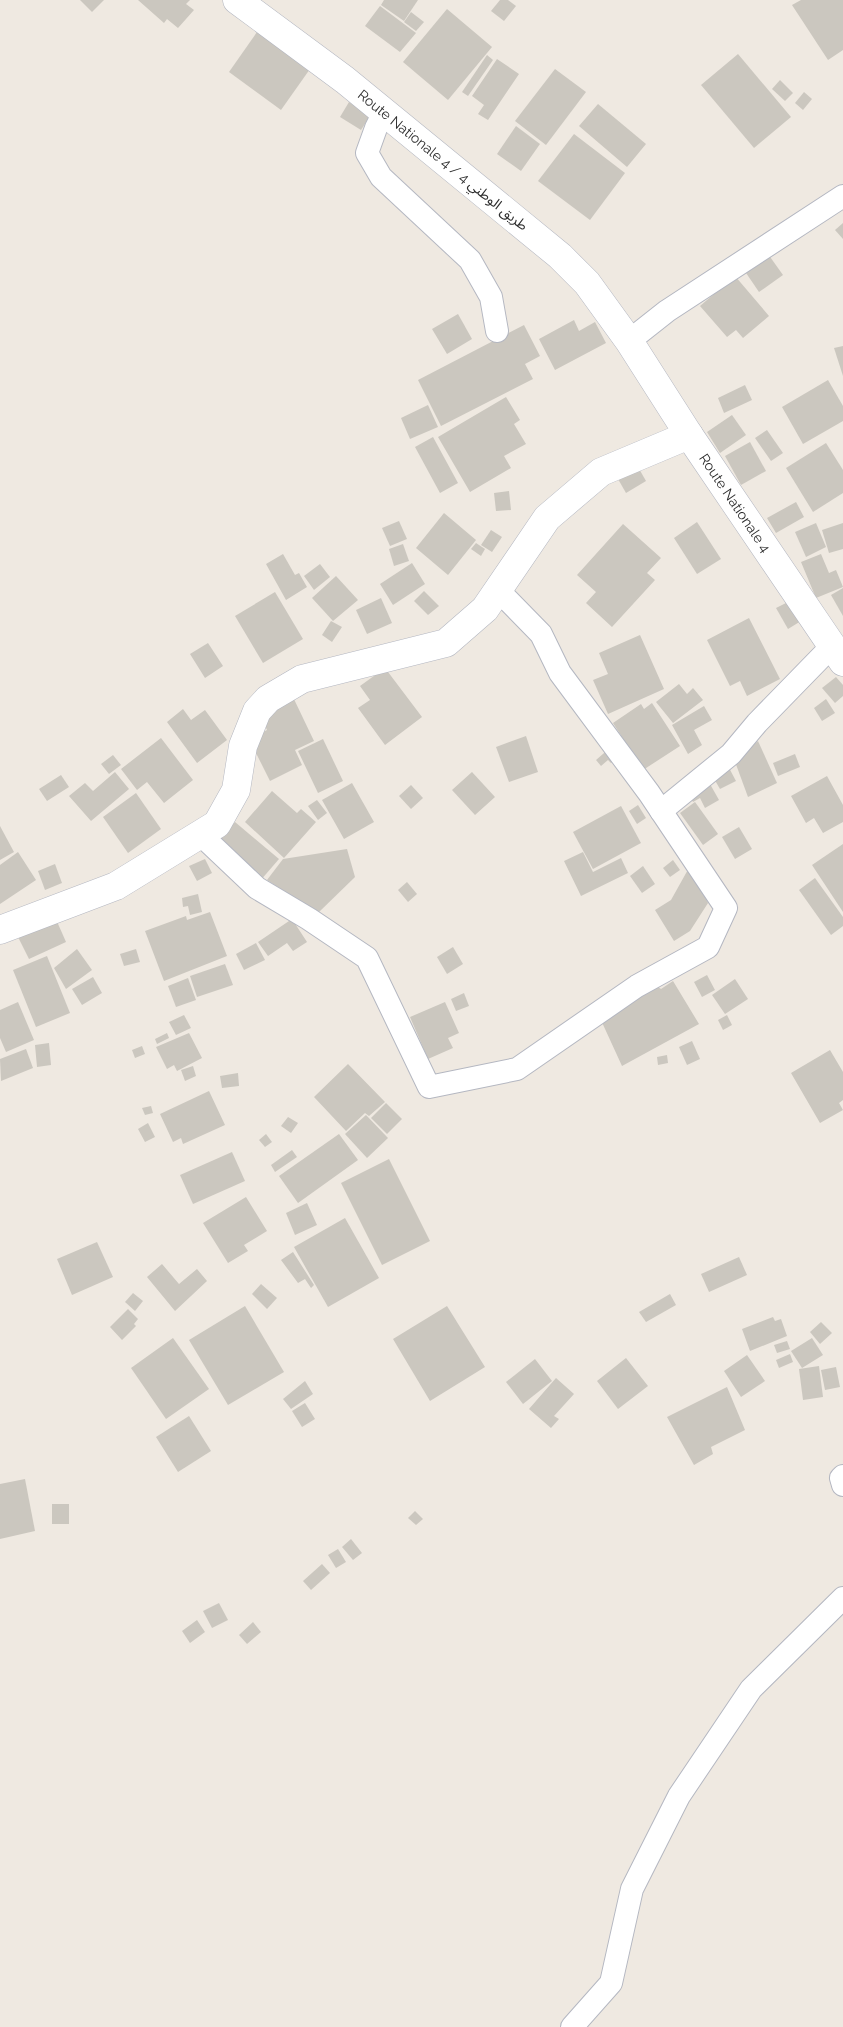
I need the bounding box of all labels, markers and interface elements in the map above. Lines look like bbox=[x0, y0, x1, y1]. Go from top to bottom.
street label: Route Nationale 4 / طريق الوطني 4 bbox=[353, 86, 531, 236]
street label: Route Nationale 4 bbox=[696, 451, 774, 556]

